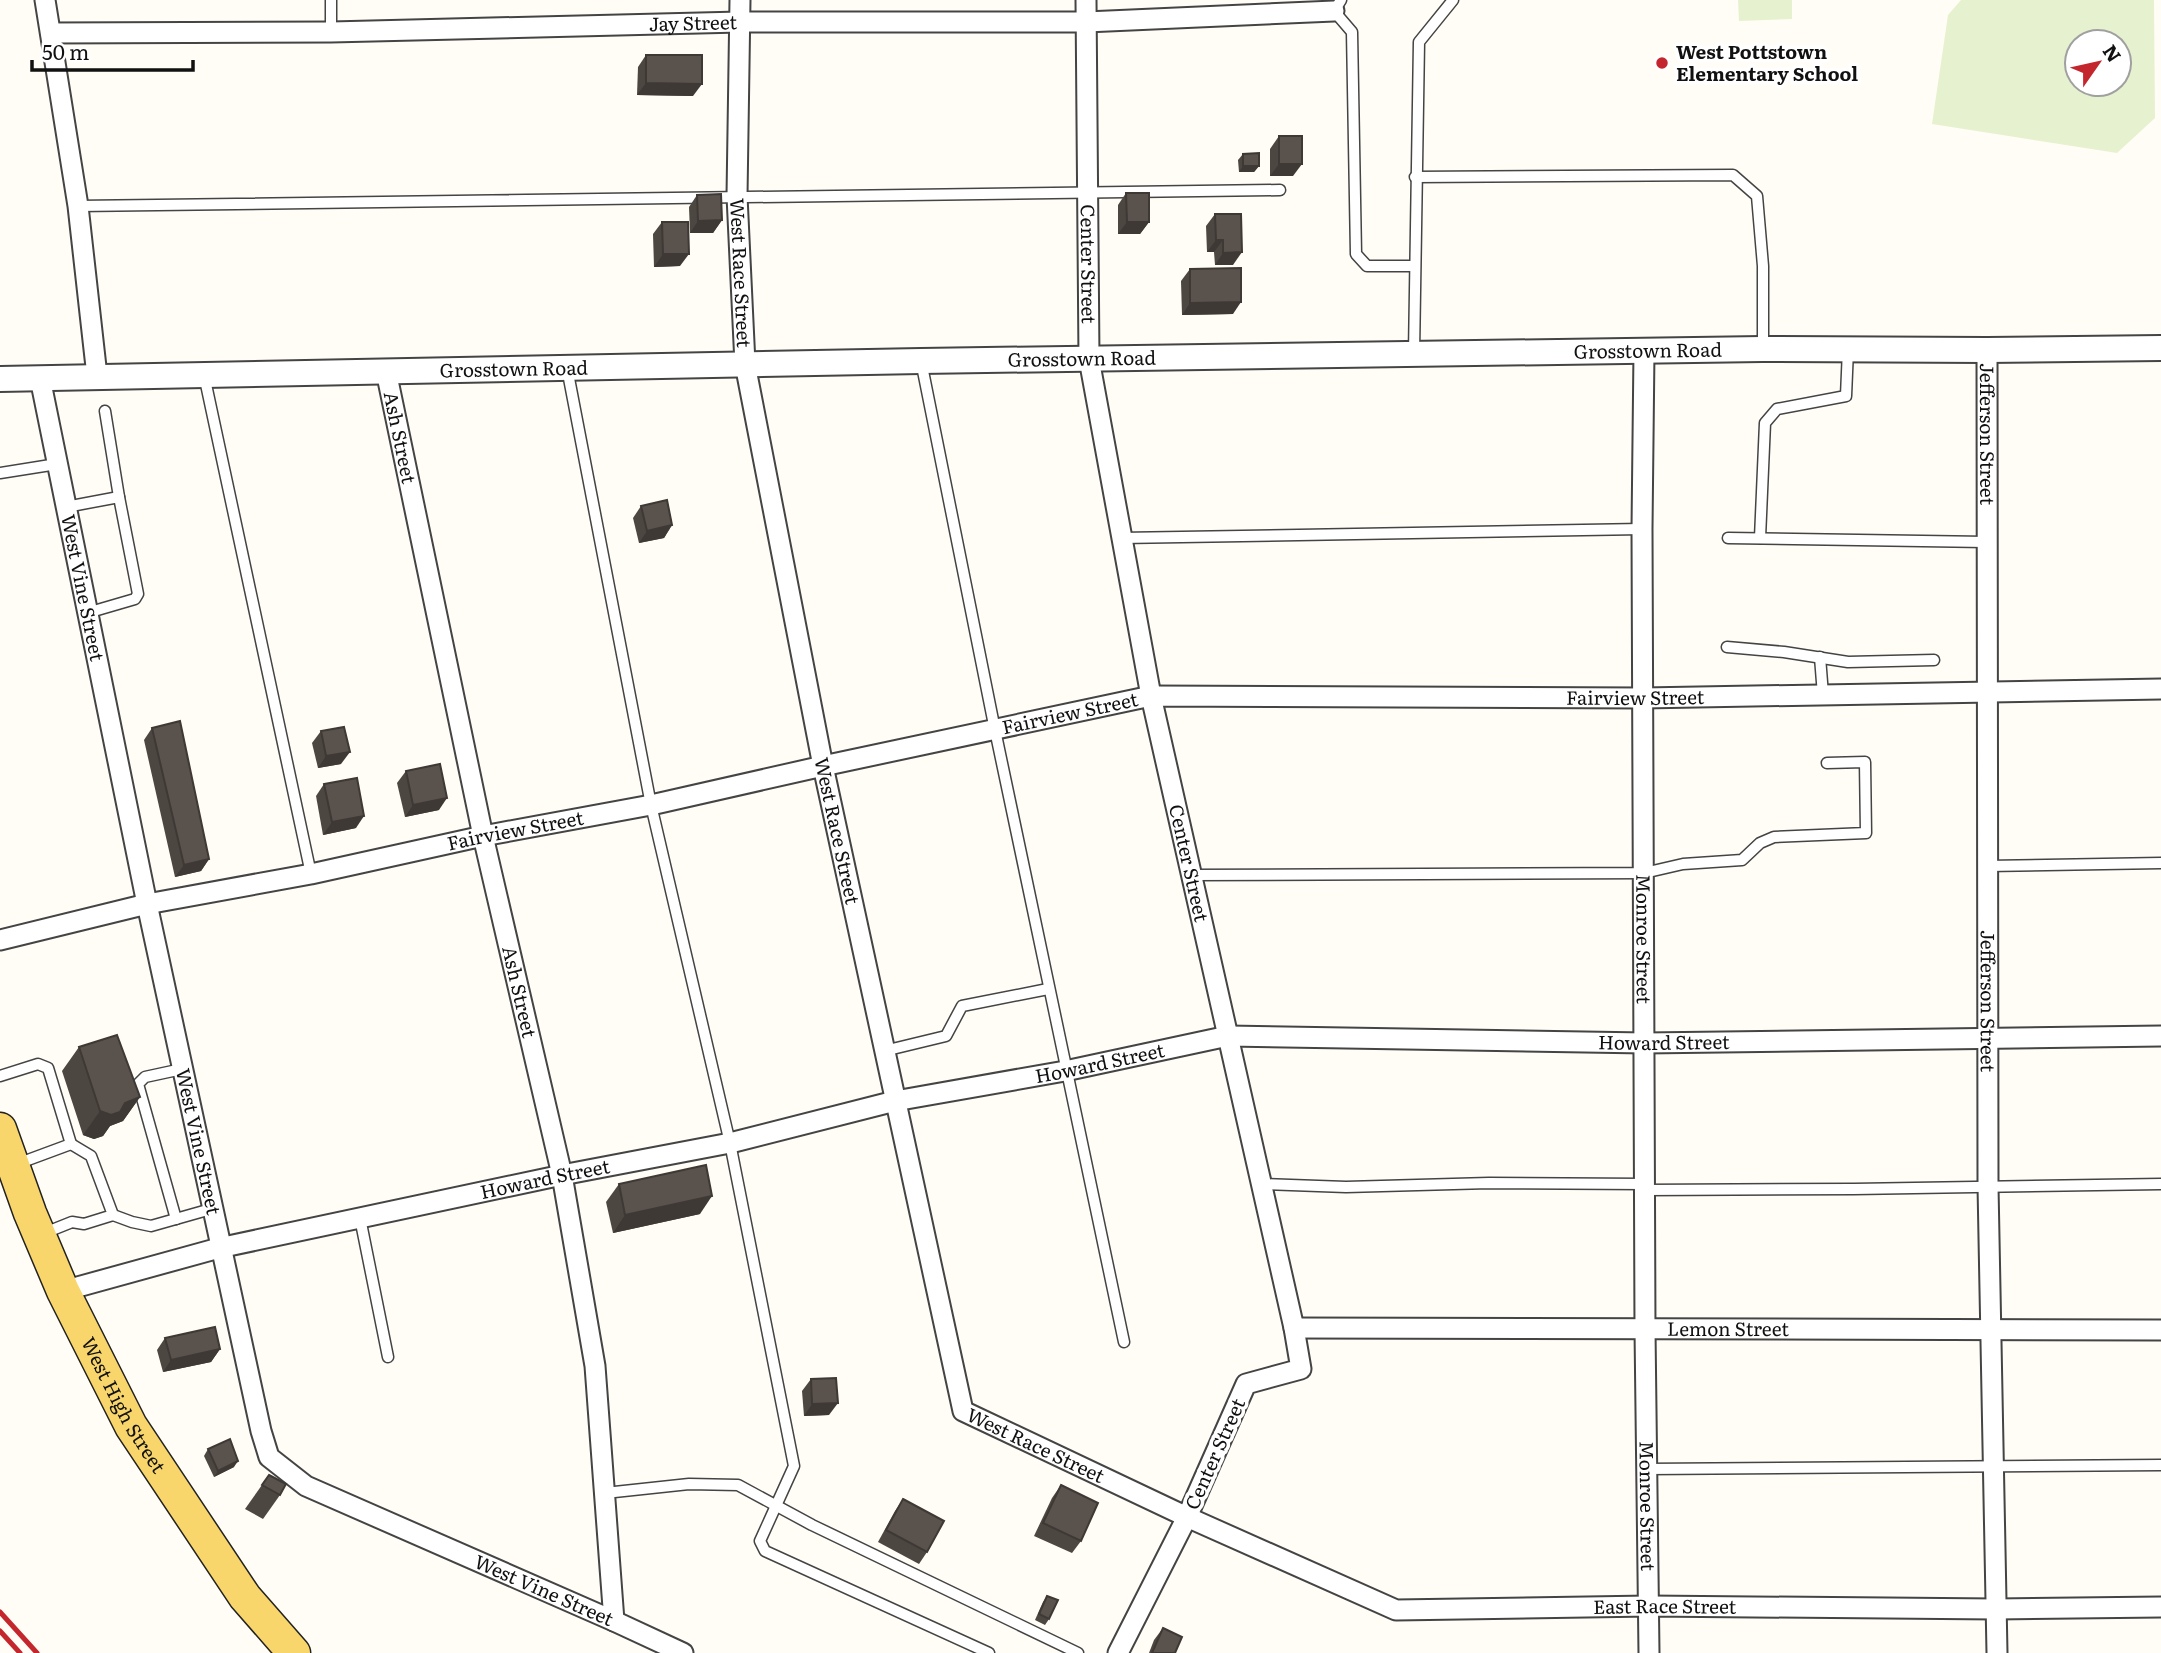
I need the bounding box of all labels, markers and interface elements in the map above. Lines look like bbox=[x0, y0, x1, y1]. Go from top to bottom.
street label: Jay Street bbox=[648, 7, 738, 37]
scale bar bbox=[32, 28, 192, 72]
north arrow bbox=[2063, 28, 2133, 98]
text: 50 m bbox=[42, 35, 89, 66]
place label: West Pottstown Elementary School bbox=[1676, 37, 1858, 87]
text: N bbox=[2097, 38, 2129, 67]
marker: West Pottstown Elementary School bbox=[1654, 55, 1670, 71]
street label: West Race Street bbox=[724, 197, 759, 349]
street label: Center Street bbox=[1075, 204, 1104, 324]
street label: Grosstown Road bbox=[1573, 335, 1722, 365]
street label: Grosstown Road bbox=[1007, 343, 1157, 373]
street label: Grosstown Road bbox=[439, 353, 589, 383]
street label: Jefferson Street bbox=[1974, 363, 2002, 505]
street label: Ash Street bbox=[378, 389, 424, 486]
street label: West Vine Street bbox=[55, 512, 112, 664]
street label: Fairview Street bbox=[1566, 682, 1705, 711]
street label: Fairview Street bbox=[999, 684, 1141, 740]
street label: West Race Street bbox=[808, 754, 868, 907]
street label: Center Street bbox=[1163, 802, 1217, 925]
street label: Fairview Street bbox=[444, 803, 586, 857]
street label: Monroe Street bbox=[1630, 874, 1659, 1004]
street label: Jefferson Street bbox=[1975, 930, 2003, 1072]
street label: Ash Street bbox=[496, 943, 545, 1041]
street label: Howard Street bbox=[1598, 1027, 1730, 1056]
street label: Howard Street bbox=[1033, 1035, 1167, 1089]
street label: West Vine Street bbox=[170, 1066, 229, 1218]
street label: Howard Street bbox=[477, 1151, 612, 1205]
street label: Lemon Street bbox=[1667, 1314, 1789, 1342]
street label: West High Street bbox=[75, 1332, 174, 1478]
street label: Center Street bbox=[1177, 1393, 1251, 1514]
street label: West Race Street bbox=[962, 1400, 1110, 1489]
street label: Monroe Street bbox=[1633, 1441, 1663, 1571]
street label: West Vine Street bbox=[470, 1547, 619, 1632]
street label: East Race Street bbox=[1593, 1591, 1737, 1620]

